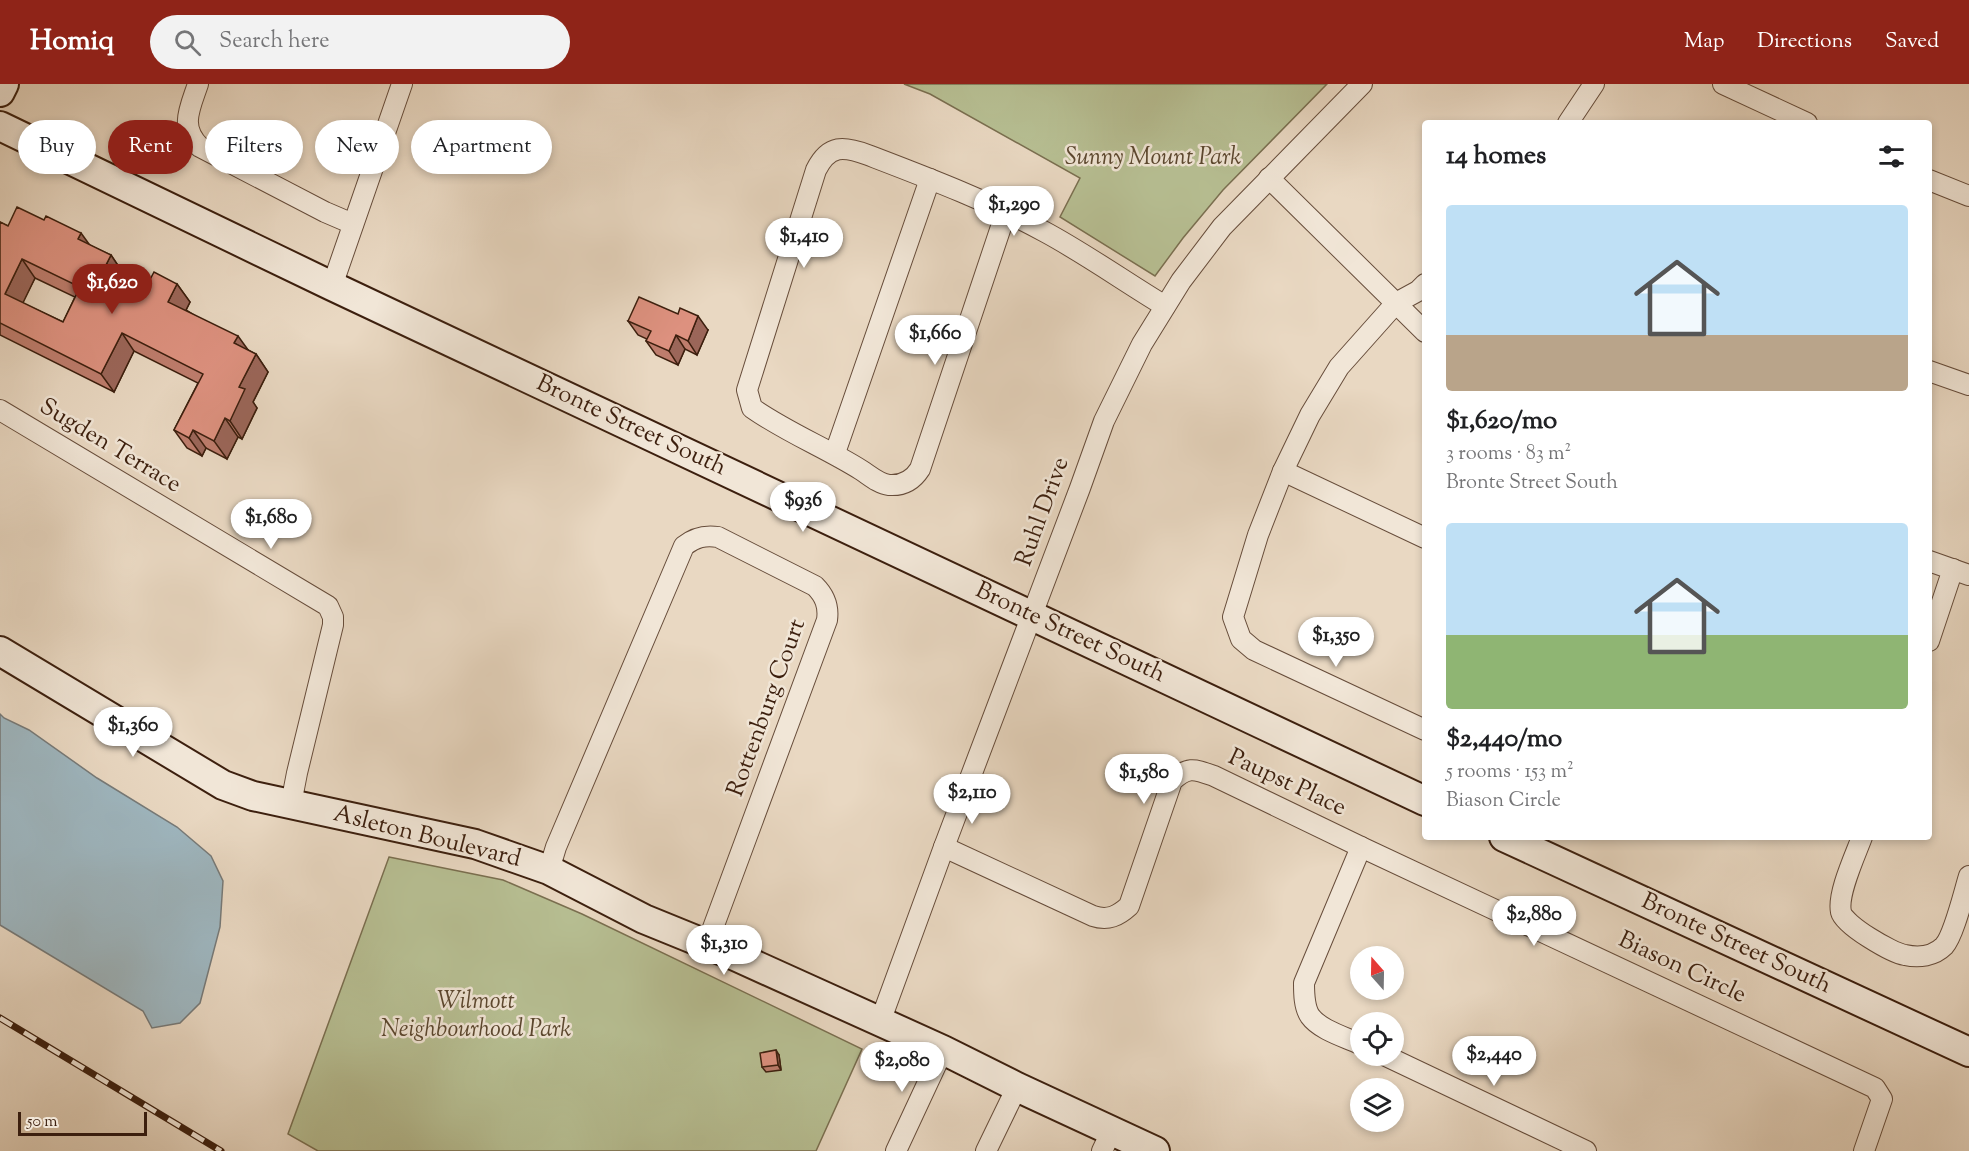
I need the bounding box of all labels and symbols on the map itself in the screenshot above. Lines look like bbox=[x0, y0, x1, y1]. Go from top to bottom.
park label: Sunny Mount Park bbox=[1065, 141, 1241, 175]
pin: $1,290 bbox=[965, 186, 1063, 237]
pin: $1,410 bbox=[755, 218, 853, 269]
pin: $1,620 bbox=[63, 264, 161, 315]
pin: $1,660 bbox=[886, 315, 984, 366]
street label: Bronte Street South bbox=[530, 367, 732, 485]
street label: Sugden Terrace bbox=[33, 390, 187, 502]
street label: Ruhl Drive bbox=[1008, 453, 1078, 571]
pin: $936 bbox=[767, 482, 839, 533]
pin: $1,680 bbox=[222, 499, 320, 550]
street label: Bronte Street South bbox=[969, 574, 1171, 692]
street label: Rottenburg Court bbox=[719, 614, 815, 802]
pin: $1,350 bbox=[1287, 617, 1385, 668]
pin: $1,360 bbox=[84, 707, 182, 758]
street label: Paupst Place bbox=[1222, 741, 1352, 825]
pin: $1,580 bbox=[1095, 754, 1193, 805]
pin: $2,110 bbox=[923, 774, 1021, 825]
street label: Asleton Boulevard bbox=[330, 797, 525, 877]
street label: Bronte Street South bbox=[1635, 885, 1837, 1003]
pin: $2,880 bbox=[1485, 896, 1583, 947]
street label: Biason Circle bbox=[1612, 923, 1752, 1013]
pin: $1,310 bbox=[675, 925, 773, 976]
north arrow bbox=[1350, 946, 1404, 1000]
park label: Wilmott Neighbourhood Park bbox=[381, 985, 571, 1047]
pin: $2,440 bbox=[1445, 1036, 1543, 1087]
pin: $2,080 bbox=[853, 1042, 951, 1093]
scale bar bbox=[18, 1109, 147, 1136]

